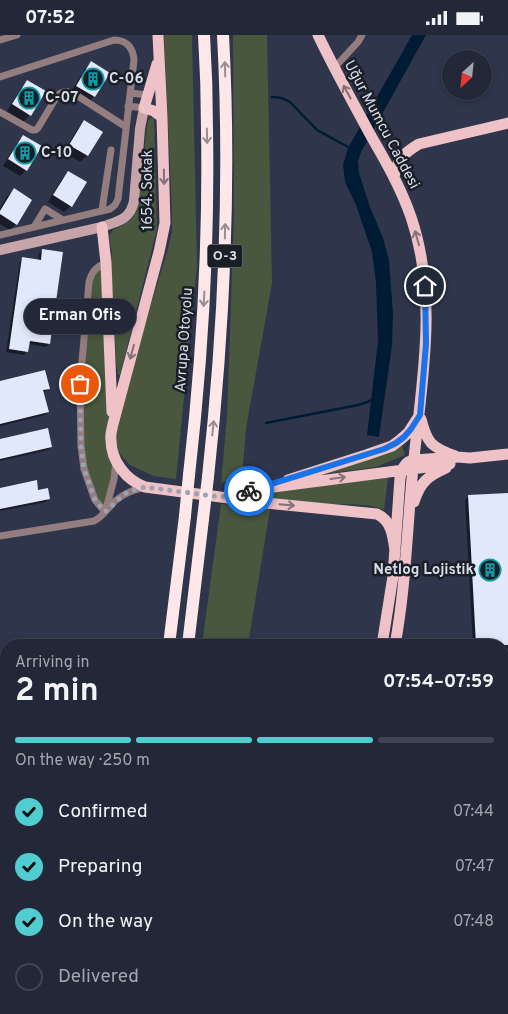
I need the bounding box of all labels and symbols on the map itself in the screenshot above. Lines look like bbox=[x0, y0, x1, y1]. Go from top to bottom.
north arrow bbox=[442, 50, 492, 100]
street label: Uğur Mumcu Caddesi bbox=[339, 57, 423, 193]
one-way arrow bbox=[220, 61, 230, 77]
building icon: C-06 bbox=[81, 67, 105, 91]
place label: C-06 bbox=[109, 70, 144, 89]
one-way arrow bbox=[342, 84, 352, 99]
building icon: C-07 bbox=[17, 86, 41, 110]
place label: C-07 bbox=[45, 89, 78, 108]
one-way arrow bbox=[202, 128, 212, 144]
building icon: C-10 bbox=[13, 141, 37, 165]
place label: C-10 bbox=[41, 144, 72, 163]
street label: 1654. Sokak bbox=[139, 150, 158, 230]
one-way arrow bbox=[159, 168, 169, 184]
one-way arrow bbox=[220, 223, 230, 240]
one-way arrow bbox=[411, 230, 421, 246]
road number: O-3 bbox=[208, 245, 242, 267]
pin bbox=[404, 265, 446, 307]
street label: Avrupa Otoyolu bbox=[172, 287, 198, 393]
one-way arrow bbox=[200, 290, 209, 306]
callout: Erman Ofis bbox=[24, 299, 136, 334]
one-way arrow bbox=[127, 344, 136, 360]
pin bbox=[59, 363, 101, 405]
one-way arrow bbox=[209, 421, 218, 437]
courier bbox=[224, 466, 274, 516]
one-way arrow bbox=[330, 473, 346, 483]
one-way arrow bbox=[279, 500, 295, 510]
building icon: Netlog Lojistik bbox=[478, 558, 502, 582]
place label: Netlog Lojistik bbox=[373, 561, 474, 580]

